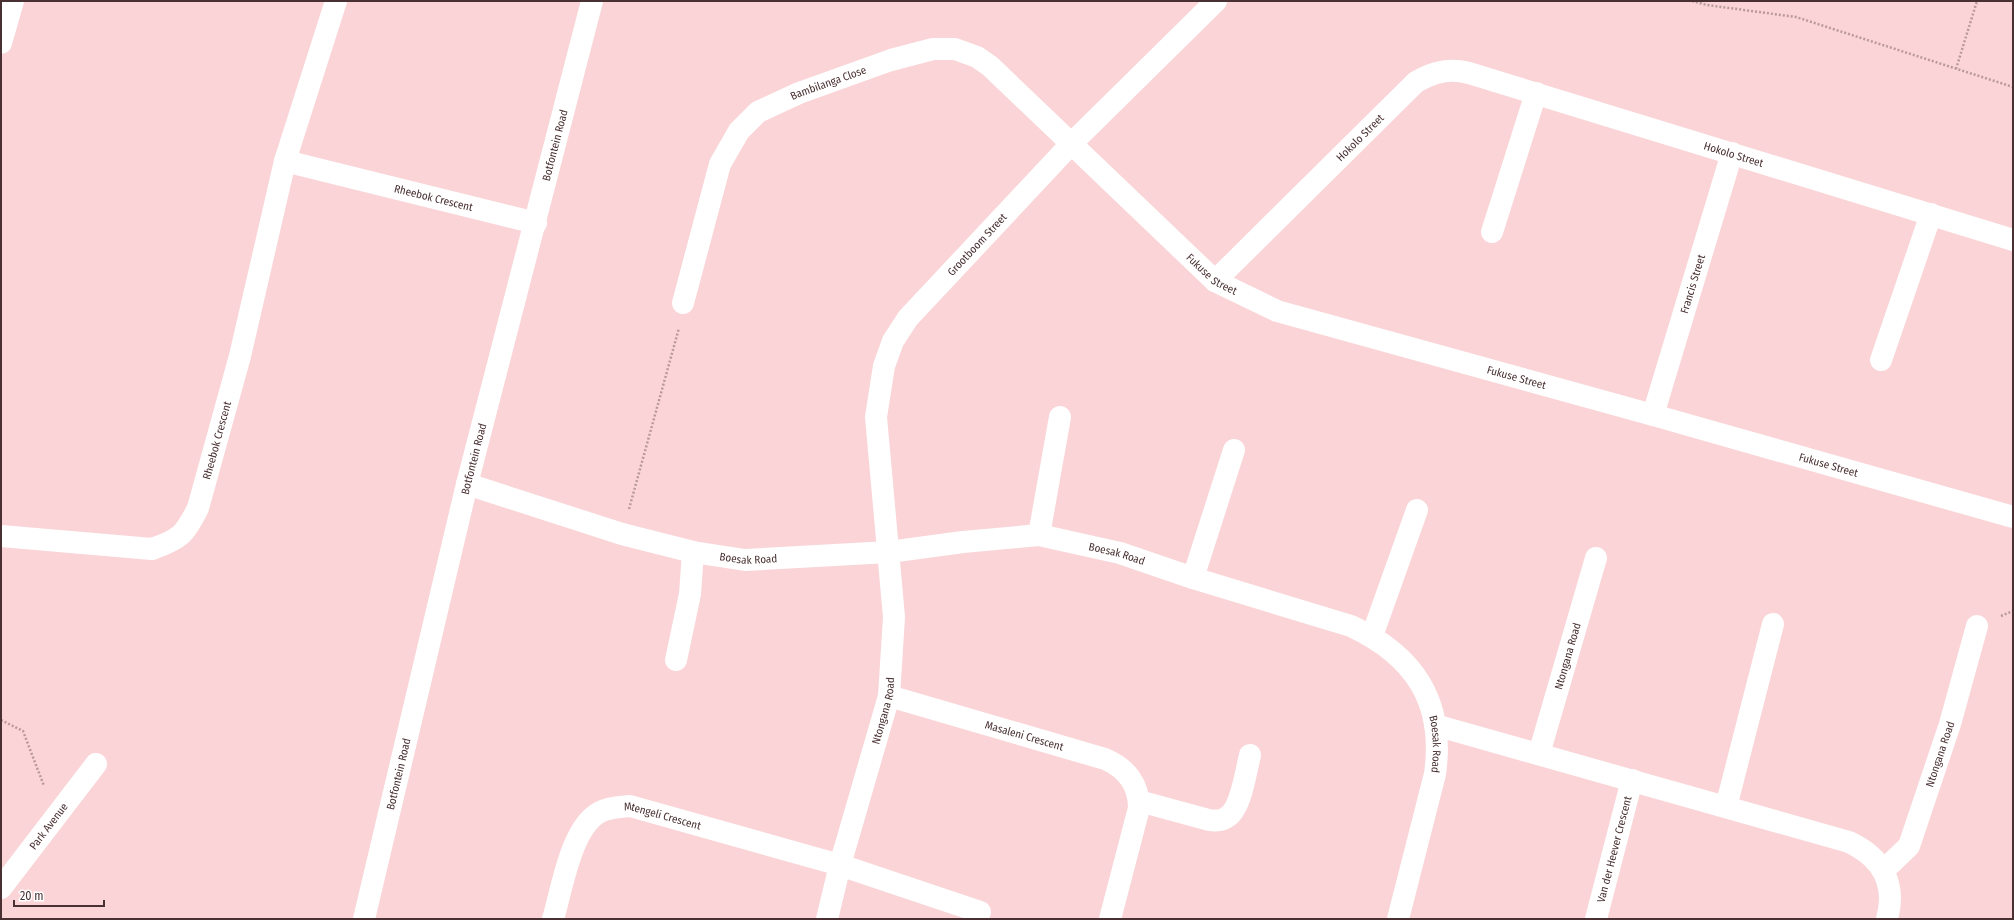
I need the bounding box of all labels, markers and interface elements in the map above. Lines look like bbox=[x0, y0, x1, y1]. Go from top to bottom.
street label: Bambilanga Close bbox=[788, 63, 868, 103]
street label: Botfontein Road bbox=[539, 108, 570, 182]
street label: Hokolo Street bbox=[1333, 111, 1387, 164]
street label: Hokolo Street bbox=[1702, 139, 1765, 170]
street label: Rheebok Crescent bbox=[393, 182, 475, 214]
street label: Grootboom Street bbox=[945, 210, 1010, 278]
street label: Fukuse Street bbox=[1184, 251, 1240, 297]
street label: Francis Street bbox=[1678, 252, 1708, 315]
street label: Fukuse Street bbox=[1486, 363, 1548, 392]
street label: Rheebok Crescent bbox=[200, 399, 234, 481]
street label: Botfontein Road bbox=[458, 422, 489, 496]
street label: Fukuse Street bbox=[1797, 450, 1860, 479]
street label: Boesak Road bbox=[1088, 540, 1147, 568]
street label: Boesak Road bbox=[719, 550, 778, 567]
street label: Ntongana Road bbox=[1552, 621, 1583, 691]
street label: Ntongana Road bbox=[869, 677, 897, 746]
street label: Boesak Road bbox=[1427, 714, 1443, 774]
street label: Masaleni Crescent bbox=[984, 718, 1065, 753]
street label: Ntongana Road bbox=[1923, 719, 1957, 789]
street label: Botfontein Road bbox=[384, 737, 413, 811]
street label: Van der Heever Crescent bbox=[1594, 794, 1634, 904]
street label: Mtengeli Crescent bbox=[623, 799, 703, 832]
street label: Park Avenue bbox=[26, 800, 70, 852]
scale bar bbox=[14, 882, 104, 908]
text: 20 m bbox=[20, 889, 44, 903]

